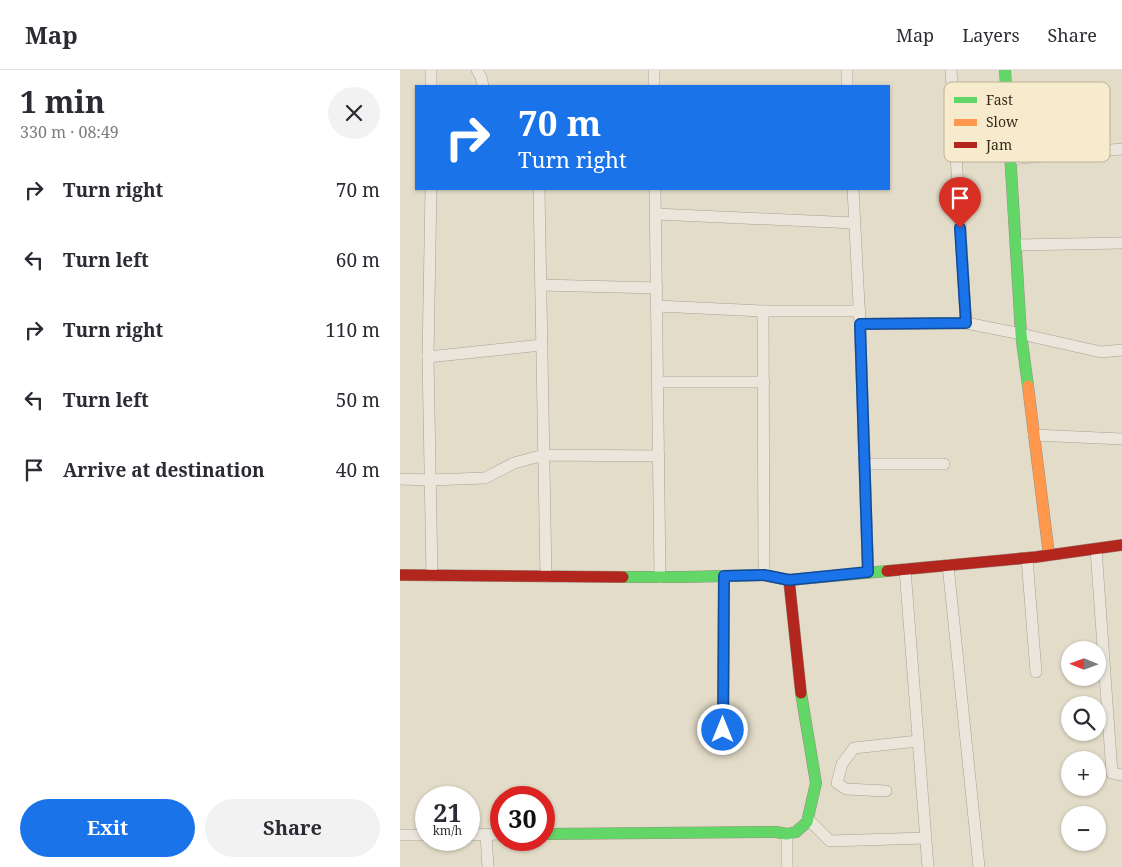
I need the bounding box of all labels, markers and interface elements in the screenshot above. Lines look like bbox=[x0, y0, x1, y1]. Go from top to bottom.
text: Map bbox=[25, 18, 78, 51]
text: Map bbox=[896, 23, 934, 47]
text: Layers bbox=[962, 23, 1020, 47]
text: Share bbox=[1048, 23, 1097, 47]
text: 1 min bbox=[20, 81, 105, 122]
legend bbox=[944, 82, 1110, 162]
button: close bbox=[328, 87, 380, 139]
text: Fast bbox=[986, 90, 1013, 109]
text: 70 m bbox=[518, 99, 601, 146]
icon: right bbox=[435, 105, 500, 170]
text: Slow bbox=[986, 112, 1019, 131]
text: 330 m · 08:49 bbox=[20, 121, 119, 143]
text: Jam bbox=[985, 135, 1012, 154]
text: Turn right bbox=[518, 144, 627, 174]
icon: right bbox=[20, 176, 48, 204]
text: Turn right bbox=[63, 177, 163, 203]
text: 70 m bbox=[336, 177, 380, 203]
pin bbox=[939, 177, 981, 228]
icon: arrive bbox=[946, 184, 974, 212]
icon: left bbox=[20, 246, 48, 274]
text: Turn left bbox=[63, 247, 149, 273]
text: 60 m bbox=[336, 247, 380, 273]
icon: right bbox=[20, 316, 48, 344]
text: Turn right bbox=[63, 317, 163, 343]
text: 110 m bbox=[325, 317, 380, 343]
icon: left bbox=[20, 386, 48, 414]
text: Turn left bbox=[63, 387, 149, 413]
text: 50 m bbox=[336, 387, 380, 413]
icon: arrive bbox=[20, 456, 48, 484]
text: Arrive at destination bbox=[63, 457, 265, 483]
text: 40 m bbox=[336, 457, 380, 483]
north arrow bbox=[1061, 641, 1106, 686]
map controls bbox=[1061, 641, 1106, 851]
button: search bbox=[1061, 696, 1106, 741]
position arrow bbox=[696, 703, 748, 755]
button: + bbox=[1061, 751, 1106, 796]
speed limit sign: 30 bbox=[490, 786, 555, 851]
text: 21 bbox=[433, 795, 462, 829]
button: Exit bbox=[20, 799, 195, 857]
button: Share bbox=[205, 799, 380, 857]
button: − bbox=[1061, 806, 1106, 851]
text: km/h bbox=[433, 822, 462, 839]

